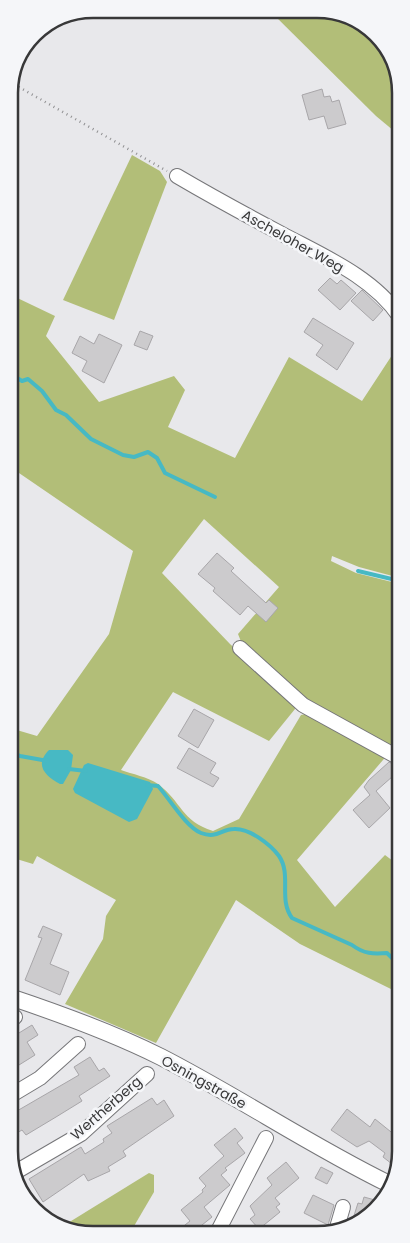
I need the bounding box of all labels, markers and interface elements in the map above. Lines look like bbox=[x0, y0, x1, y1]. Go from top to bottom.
street label: Ascheloher Weg bbox=[238, 205, 348, 277]
street label: Osningstraße bbox=[158, 1050, 250, 1114]
street label: Wertherberg bbox=[66, 1071, 146, 1145]

